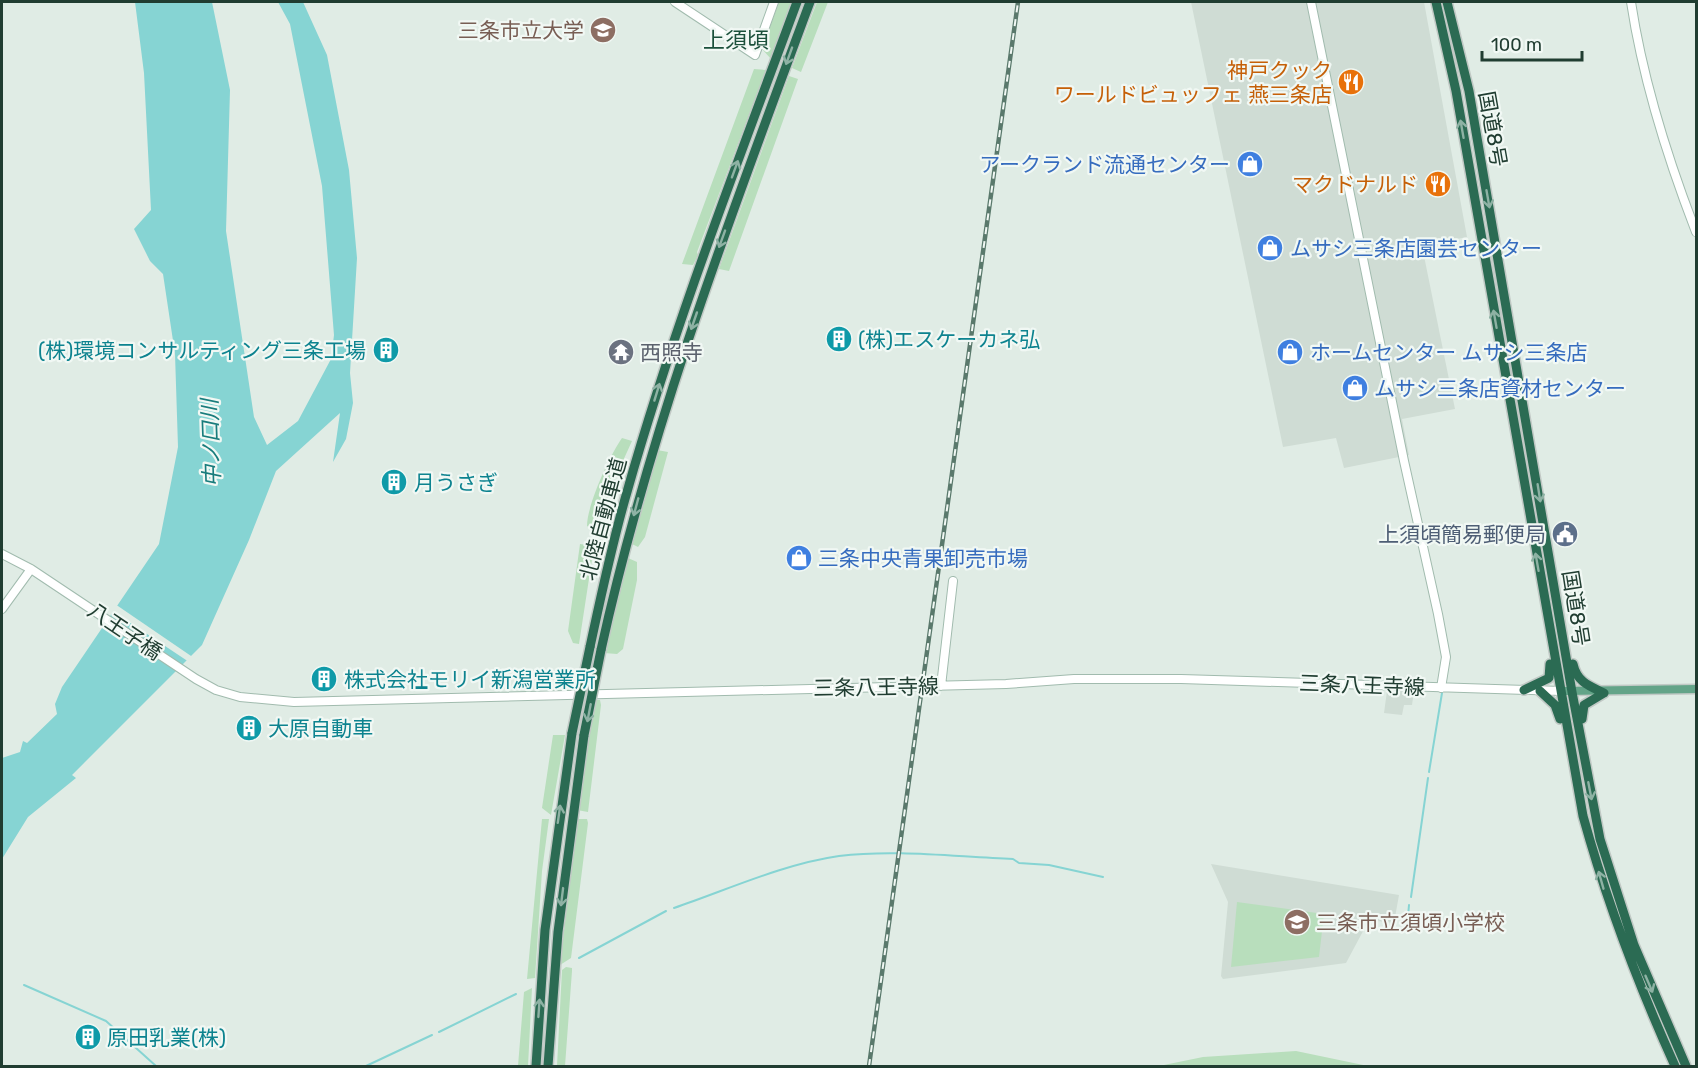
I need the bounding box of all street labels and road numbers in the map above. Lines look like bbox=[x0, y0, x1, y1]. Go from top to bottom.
street label: 国道8号 bbox=[1474, 89, 1512, 169]
street label: 北陸自動車道 bbox=[575, 455, 631, 583]
street label: 国道8号 bbox=[1558, 568, 1594, 648]
street label: 八王子橋 bbox=[83, 597, 167, 665]
street label: 三条八王寺線 bbox=[1299, 670, 1425, 700]
street label: 三条八王寺線 bbox=[813, 673, 939, 701]

